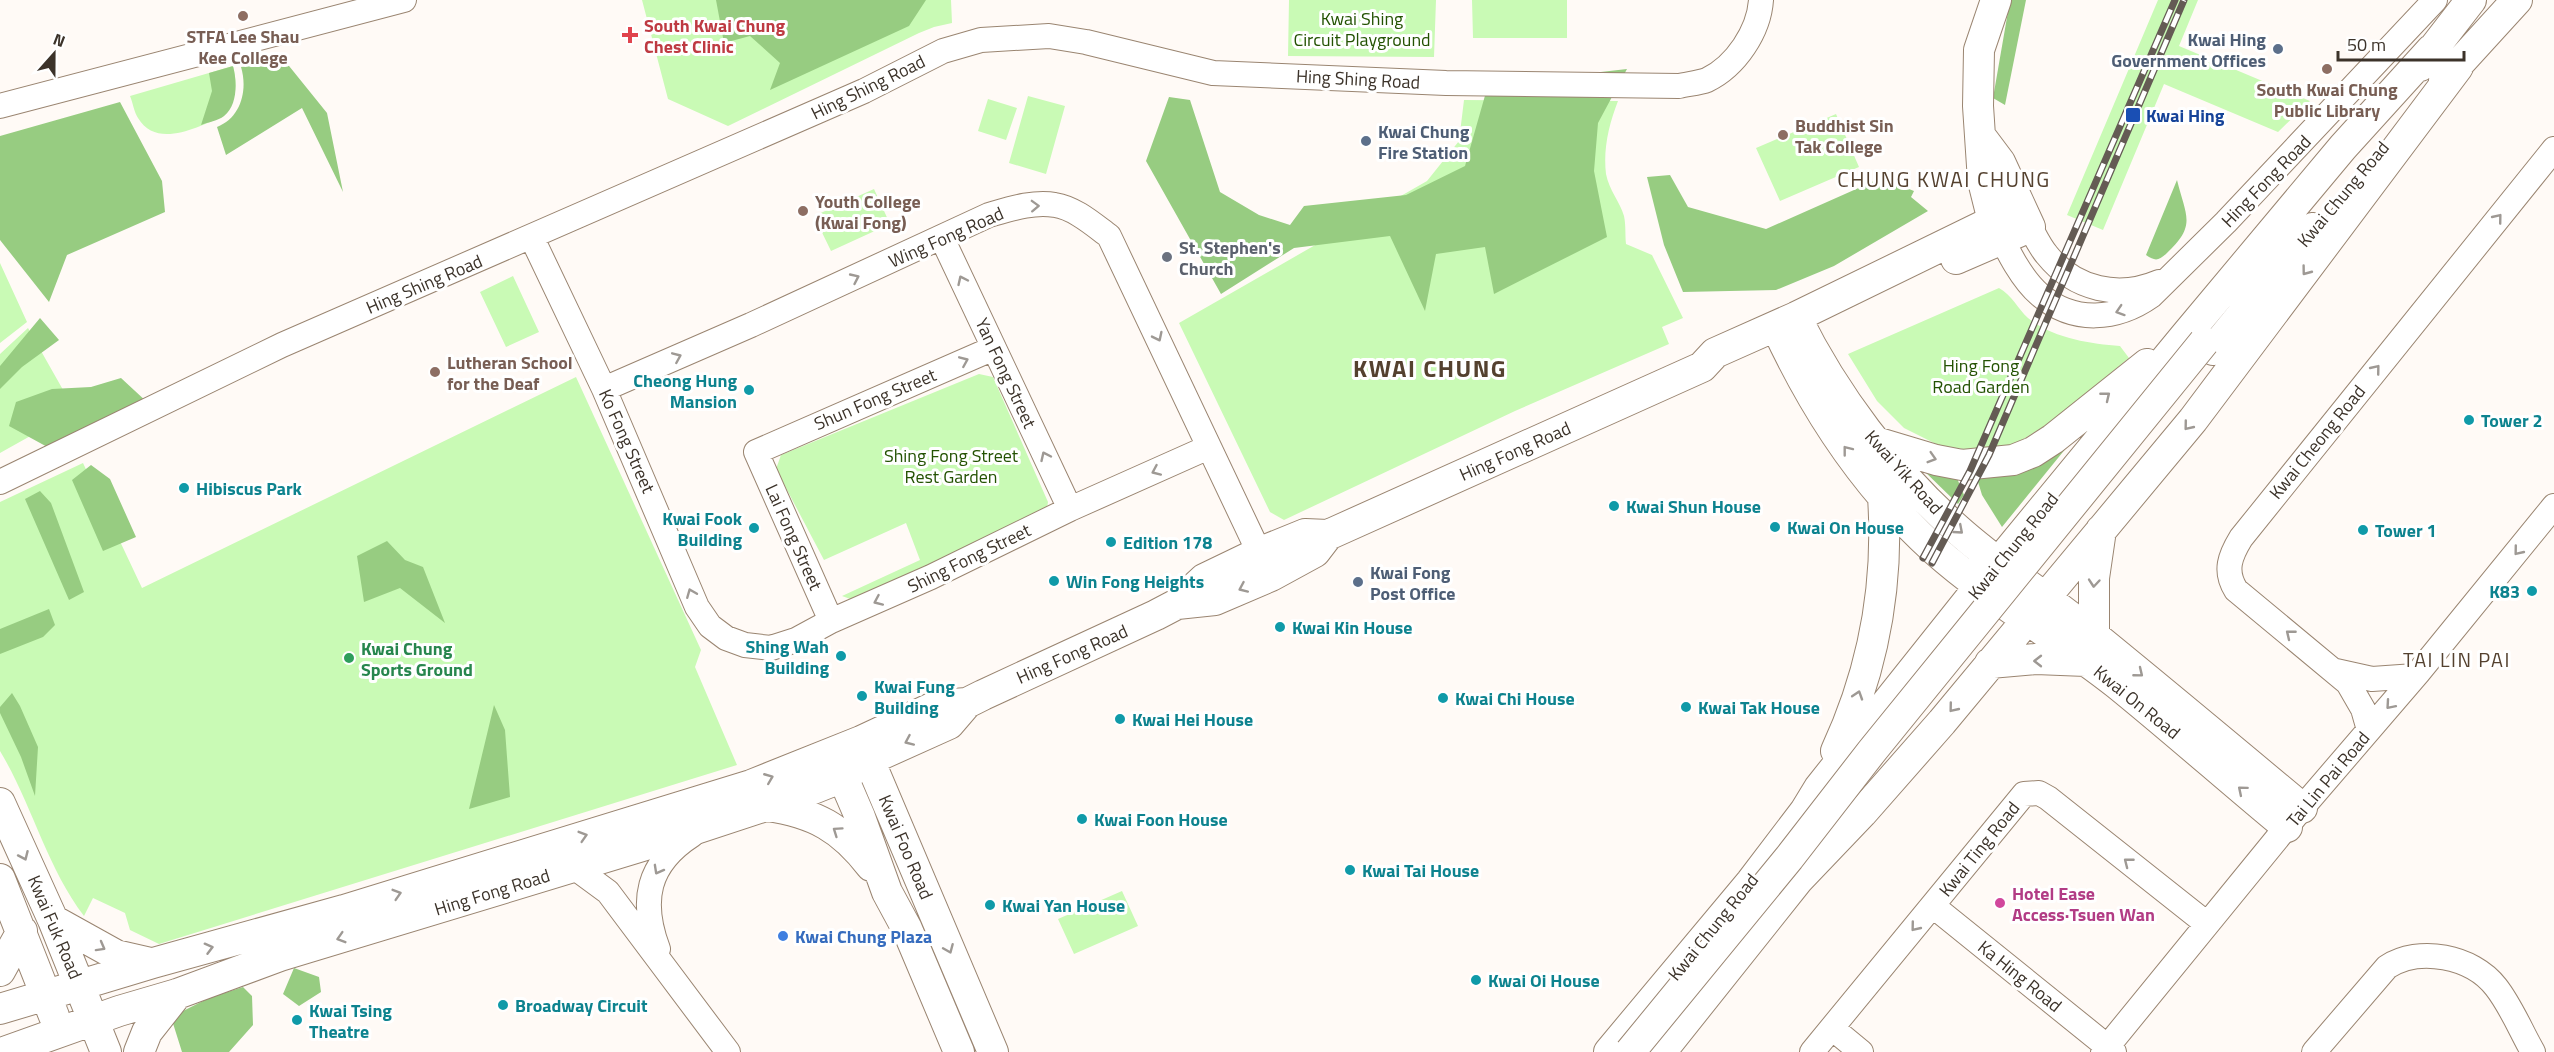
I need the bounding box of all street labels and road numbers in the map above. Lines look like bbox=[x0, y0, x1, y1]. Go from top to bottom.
street label: Hing Shing Road bbox=[806, 48, 930, 126]
street label: Hing Shing Road bbox=[1295, 62, 1421, 96]
street label: Hing Fong Road bbox=[2215, 129, 2317, 233]
street label: Kwai Chung Road bbox=[2290, 135, 2396, 253]
street label: Wing Fong Road bbox=[884, 200, 1008, 274]
street label: Hing Shing Road bbox=[362, 247, 486, 321]
street label: Yan Fong Street bbox=[969, 313, 1044, 433]
street label: Shun Fong Street bbox=[810, 361, 941, 437]
street label: Kwai Cheong Road bbox=[2262, 379, 2372, 505]
street label: Ko Fong Street bbox=[592, 385, 662, 498]
street label: Hing Fong Road bbox=[1455, 414, 1575, 488]
street label: Kwai Yik Road bbox=[1859, 424, 1949, 520]
street label: Lai Fong Street bbox=[759, 480, 830, 595]
street label: Kwai Chung Road bbox=[1961, 487, 2065, 605]
street label: Shing Fong Street bbox=[903, 516, 1036, 600]
street label: Hing Fong Road bbox=[1012, 617, 1132, 691]
street label: Kwai On Road bbox=[2088, 659, 2186, 745]
street label: Tai Lin Pai Road bbox=[2280, 725, 2376, 833]
street label: Kwai Foo Road bbox=[872, 790, 940, 904]
street label: Kwai Ting Road bbox=[1932, 796, 2026, 902]
street label: Hing Fong Road bbox=[431, 862, 553, 922]
street label: Kwai Chung Road bbox=[1661, 868, 1765, 986]
street label: Kwai Fuk Road bbox=[21, 871, 89, 983]
street label: Ka Hing Road bbox=[1972, 934, 2068, 1018]

